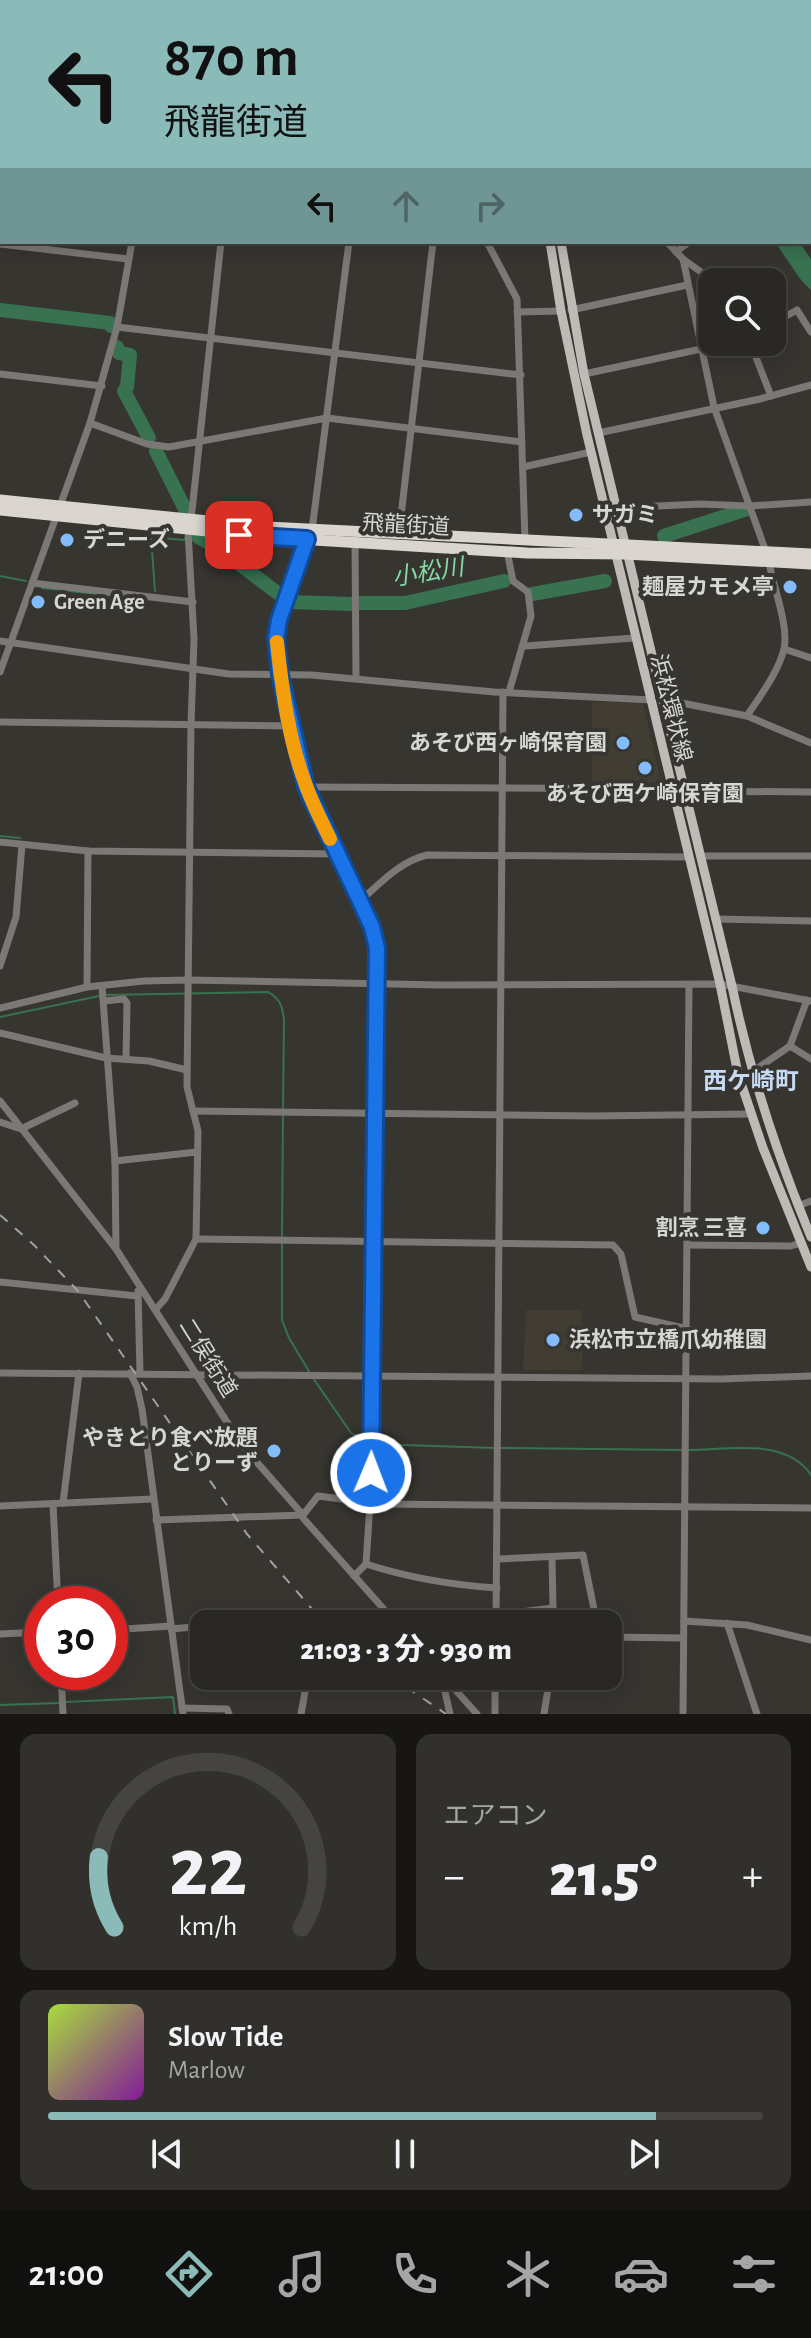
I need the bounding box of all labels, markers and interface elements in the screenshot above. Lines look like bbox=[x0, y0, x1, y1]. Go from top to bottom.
text: 870 m bbox=[164, 30, 299, 86]
icon: left bbox=[32, 32, 136, 136]
text: 飛龍街道 bbox=[164, 105, 308, 141]
icon: left bbox=[300, 184, 344, 228]
icon: ahead bbox=[384, 184, 428, 228]
icon: right bbox=[468, 184, 512, 228]
map controls bbox=[698, 268, 786, 356]
button: search bbox=[698, 268, 786, 356]
pin bbox=[205, 501, 273, 569]
place label: サガミ bbox=[592, 503, 658, 526]
marker: サガミ bbox=[567, 506, 585, 524]
street label: 飛龍街道 bbox=[361, 511, 451, 538]
icon: arrive bbox=[217, 513, 261, 557]
place label: デニーズ bbox=[83, 527, 170, 551]
marker: デニーズ bbox=[58, 531, 76, 549]
water label: 小松川 bbox=[390, 553, 468, 590]
place label: 麺屋カモメ亭 bbox=[642, 575, 774, 598]
marker: 麺屋カモメ亭 bbox=[781, 578, 799, 596]
place label: Green Age bbox=[54, 591, 145, 613]
marker: Green Age bbox=[29, 593, 47, 611]
street label: 浜松環状線 bbox=[647, 652, 696, 764]
place label: あそび西ヶ崎保育園 bbox=[409, 731, 607, 754]
marker: あそび西ヶ崎保育園 bbox=[614, 734, 632, 752]
marker: あそび西ケ崎保育園 bbox=[636, 759, 654, 777]
place label: あそび西ケ崎保育園 bbox=[546, 782, 744, 805]
district label: 西ケ崎町 bbox=[703, 1068, 799, 1094]
place label: 割烹 三喜 bbox=[656, 1216, 747, 1239]
marker: 割烹 三喜 bbox=[754, 1219, 772, 1237]
street label: 二俣街道 bbox=[175, 1314, 241, 1401]
place label: 浜松市立橋爪幼稚園 bbox=[569, 1328, 767, 1351]
marker: 浜松市立橋爪幼稚園 bbox=[544, 1331, 562, 1349]
place label: やきとり食べ放題 とりーず bbox=[82, 1426, 258, 1474]
position arrow bbox=[329, 1431, 413, 1515]
marker: やきとり食べ放題 とりーず bbox=[265, 1442, 283, 1460]
speed limit sign: 30 bbox=[24, 1586, 128, 1690]
text: 21:03 · 3 分 · 930 m bbox=[300, 1635, 512, 1665]
text: エアコン bbox=[444, 1803, 548, 1829]
text: 22 bbox=[169, 1827, 247, 1911]
text: 21.5° bbox=[549, 1847, 657, 1907]
text: − bbox=[444, 1855, 465, 1899]
text: + bbox=[742, 1855, 763, 1899]
text: km/h bbox=[178, 1912, 237, 1941]
text: Slow Tide bbox=[168, 2022, 283, 2052]
text: Marlow bbox=[168, 2057, 245, 2083]
icon: previous bbox=[145, 2132, 189, 2176]
icon: pause bbox=[383, 2132, 427, 2176]
icon: next bbox=[622, 2132, 666, 2176]
icon: directions bbox=[161, 2246, 217, 2302]
icon: music bbox=[274, 2246, 330, 2302]
icon: phone bbox=[387, 2246, 443, 2302]
icon: climate bbox=[500, 2246, 556, 2302]
icon: car bbox=[613, 2246, 669, 2302]
icon: filters bbox=[726, 2246, 782, 2302]
text: 21:00 bbox=[29, 2256, 104, 2292]

